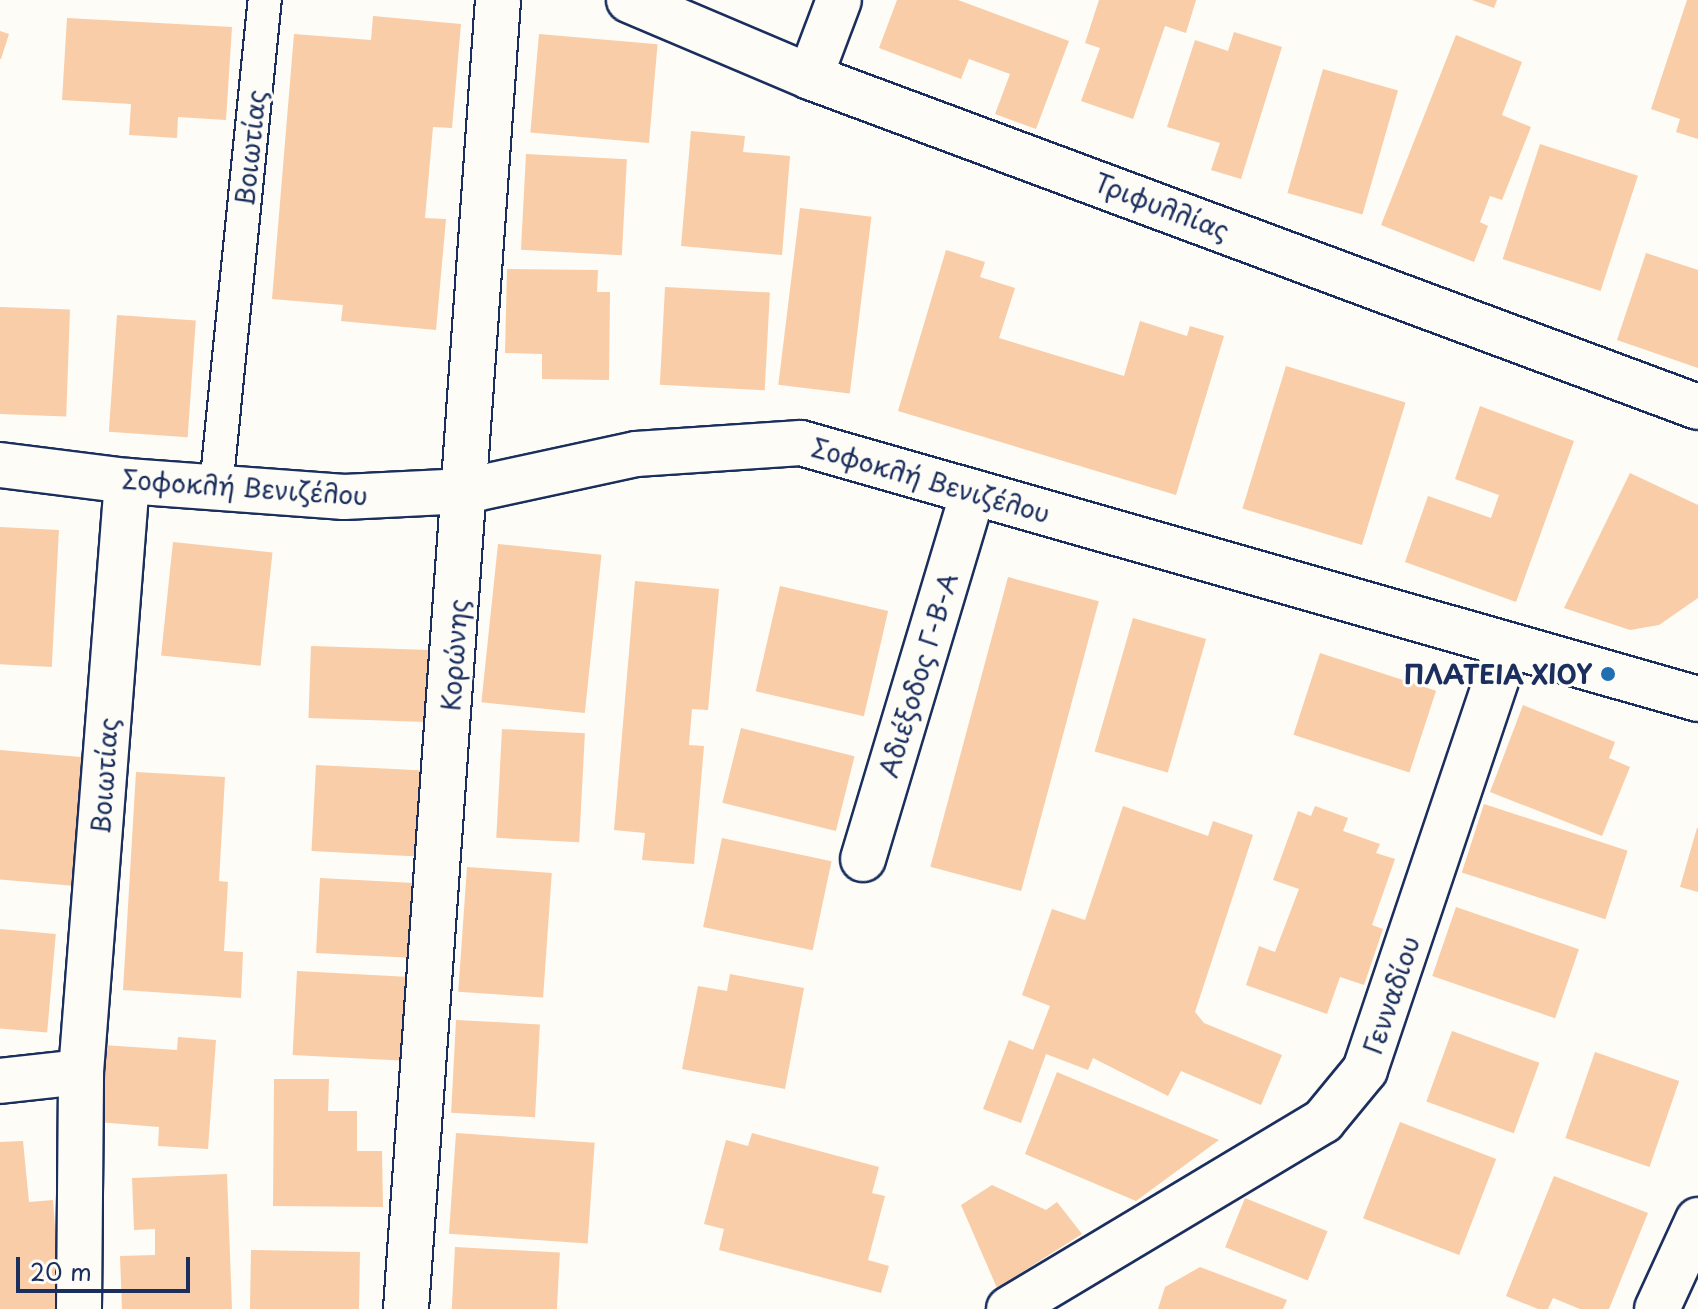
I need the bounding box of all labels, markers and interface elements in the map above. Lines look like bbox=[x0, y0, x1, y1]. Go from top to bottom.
street label: Βοιωτίας bbox=[228, 88, 272, 208]
street label: Τριφυλλίας bbox=[1090, 166, 1234, 246]
street label: Σοφοκλή Βενιζέλου bbox=[808, 431, 1054, 529]
street label: Σοφοκλή Βενιζέλου bbox=[121, 463, 369, 511]
street label: Αδιέξοδος Γ-Β-Α bbox=[872, 569, 964, 781]
street label: Κορώνης bbox=[435, 598, 473, 712]
place label: ΠΛΑΤΕΙΑ ΧΙΟΥ bbox=[1403, 658, 1592, 690]
marker: ΠΛΑΤΕΙΑ ΧΙΟΥ bbox=[1599, 665, 1617, 683]
street label: Βοιωτίας bbox=[84, 717, 124, 835]
street label: Γενναδίου bbox=[1356, 932, 1426, 1058]
scale bar bbox=[20, 1241, 194, 1291]
text: 20 m bbox=[30, 1253, 92, 1289]

